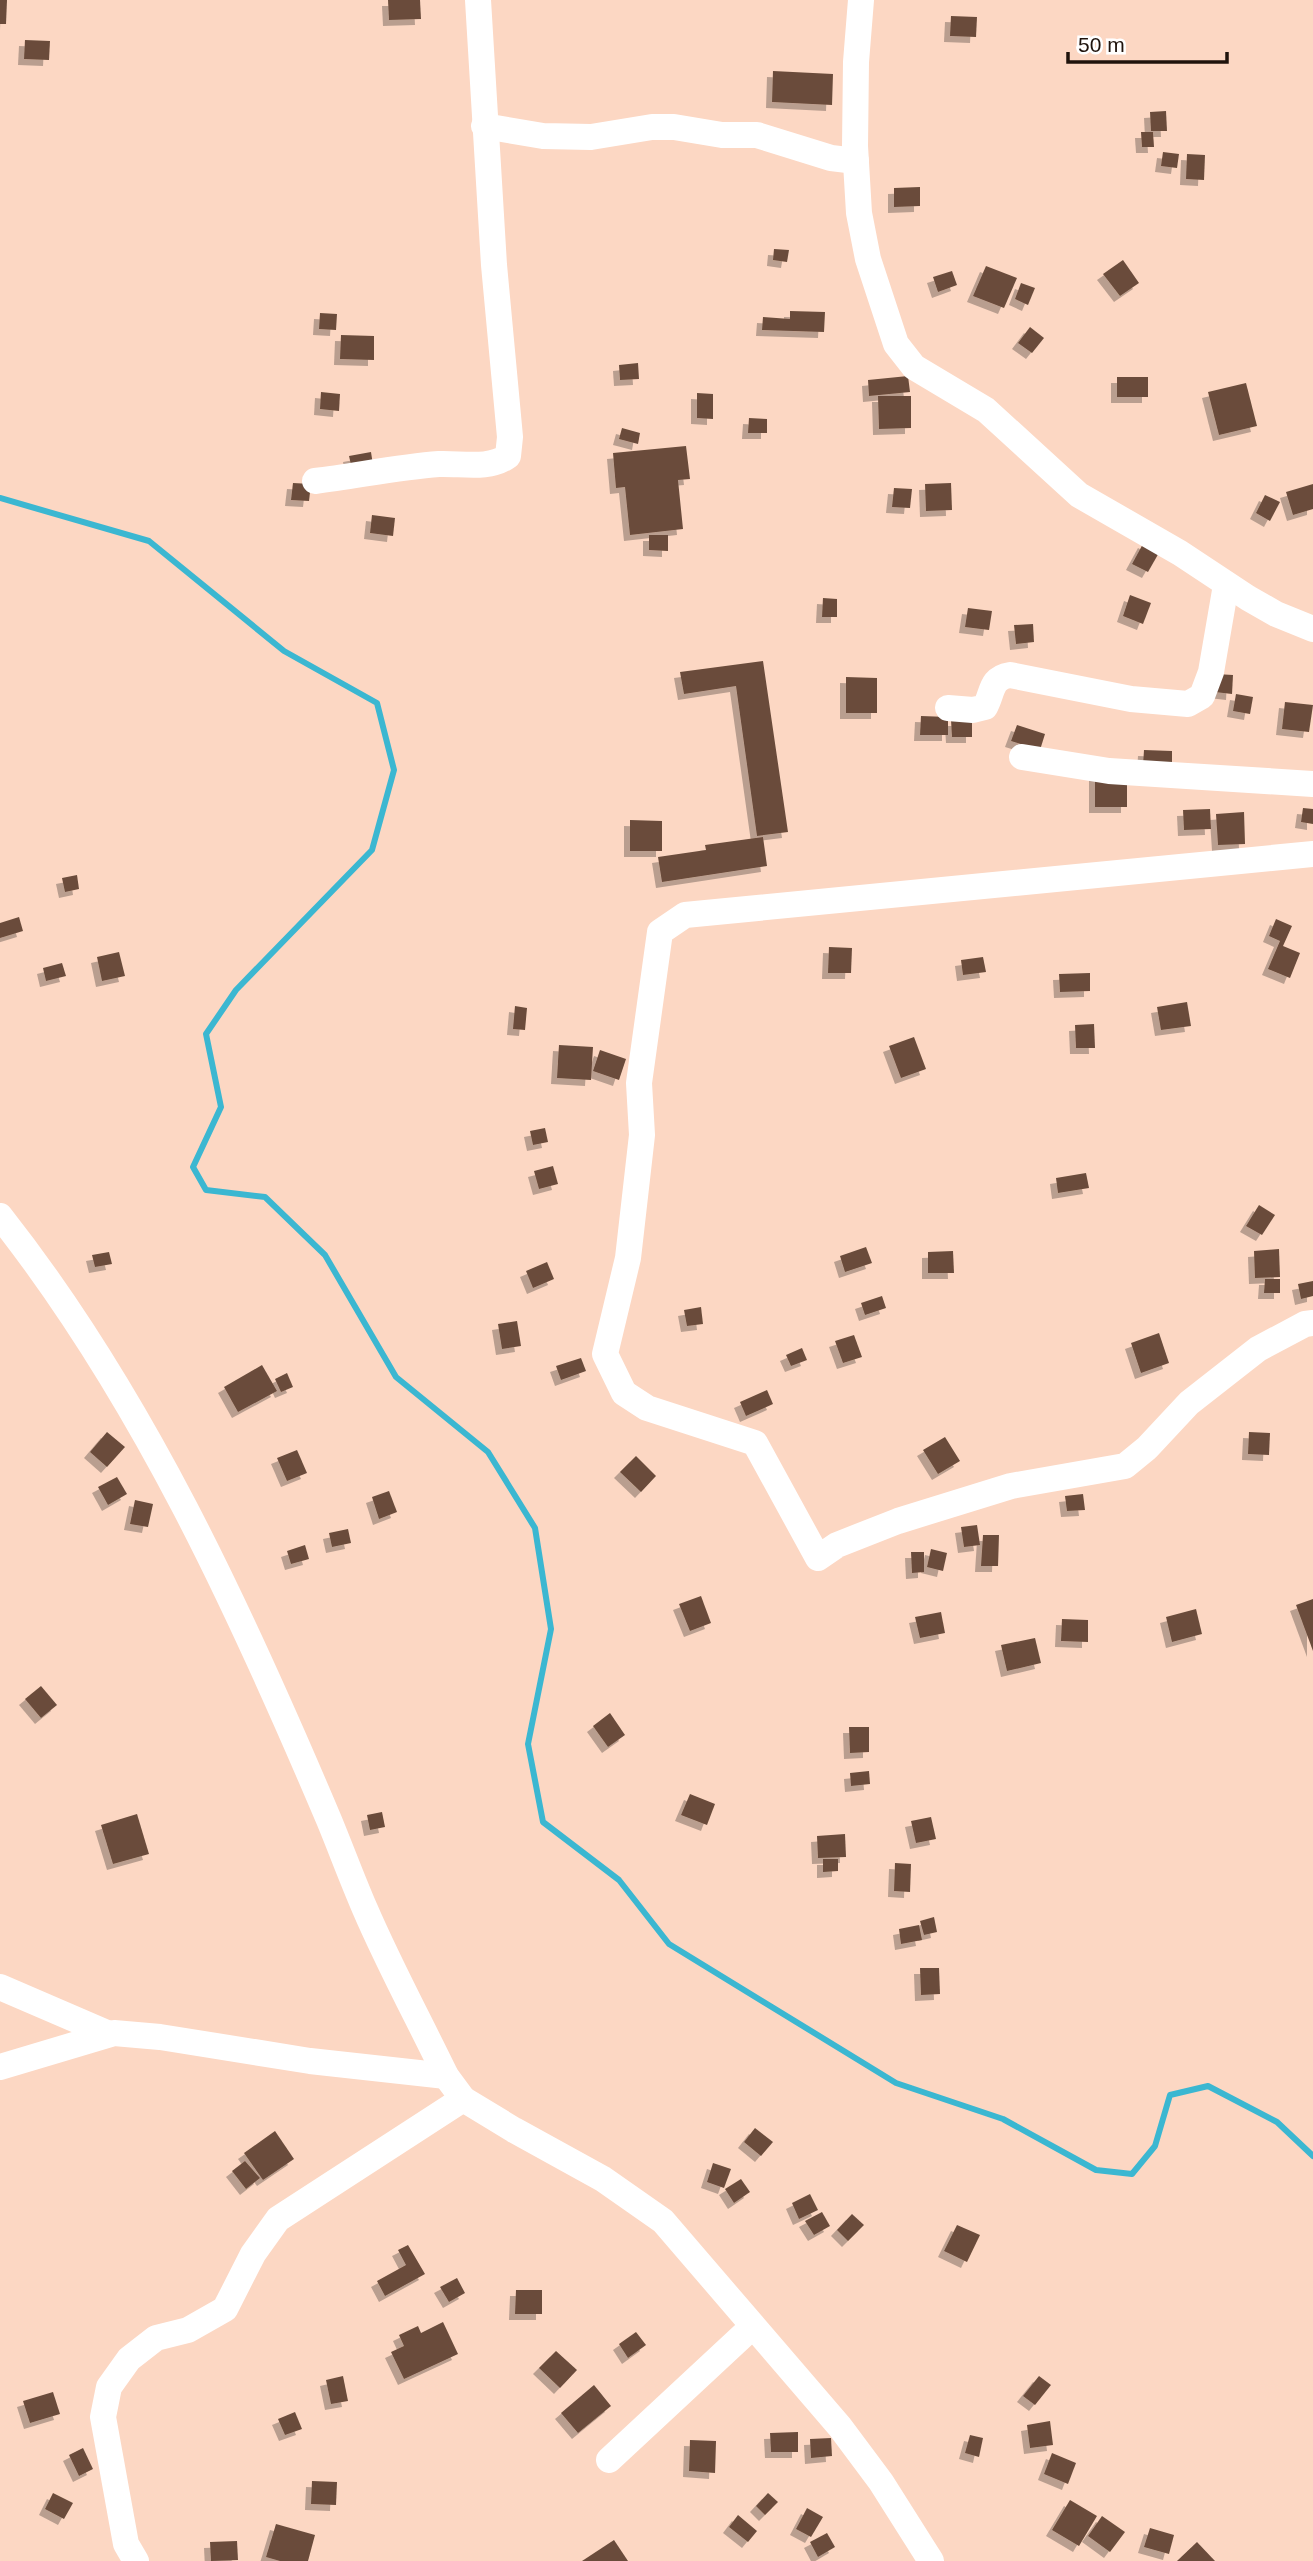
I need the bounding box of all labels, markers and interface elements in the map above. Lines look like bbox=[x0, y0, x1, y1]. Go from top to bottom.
scale bar bbox=[1068, 21, 1227, 65]
text: 50 m bbox=[1078, 33, 1125, 56]

